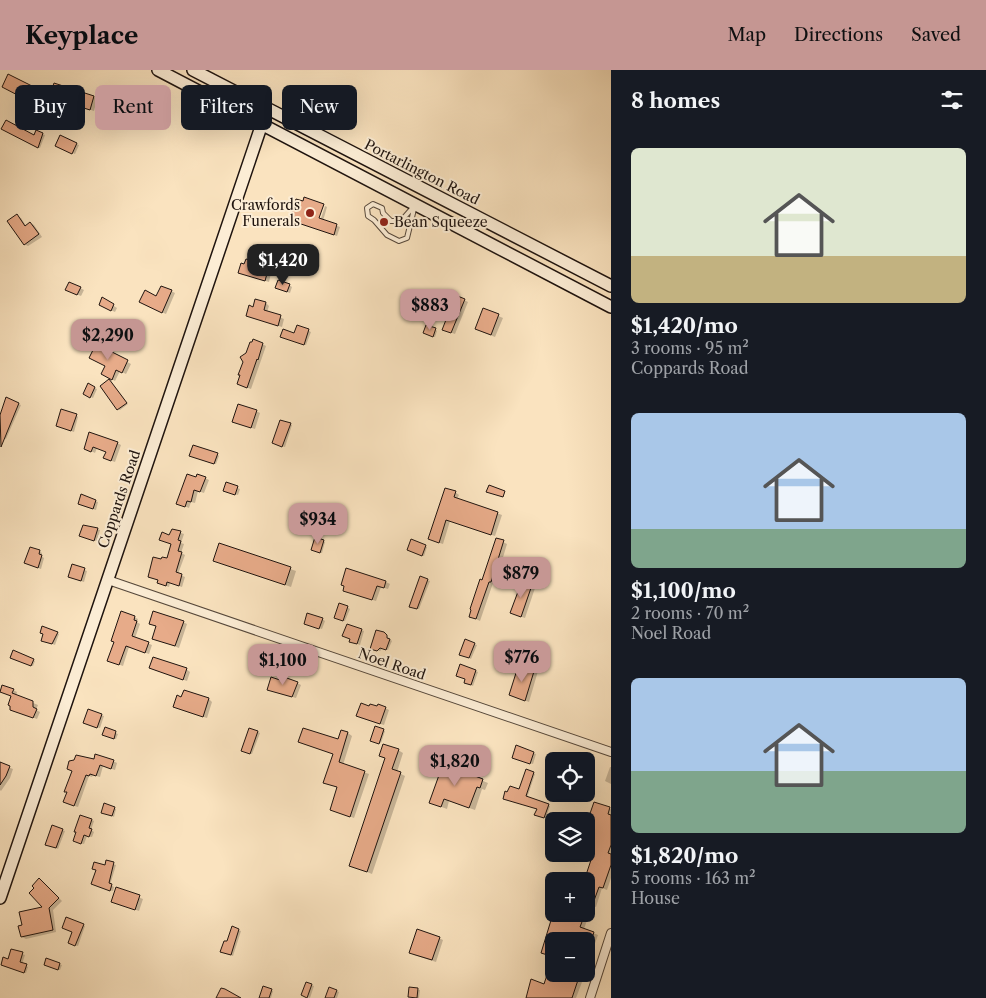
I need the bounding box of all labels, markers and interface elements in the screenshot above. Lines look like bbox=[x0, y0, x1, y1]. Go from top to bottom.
text: Keyplace bbox=[25, 21, 138, 50]
text: Map bbox=[727, 24, 766, 46]
text: Directions bbox=[794, 24, 883, 46]
text: Saved bbox=[911, 24, 961, 46]
chip: Buy bbox=[15, 85, 85, 130]
chip: Rent bbox=[95, 85, 171, 130]
chip: Filters bbox=[181, 85, 272, 130]
chip: New bbox=[282, 85, 357, 130]
icon: filters bbox=[938, 86, 966, 114]
text: 8 homes bbox=[631, 88, 720, 113]
street label: Portarlington Road bbox=[361, 135, 483, 209]
icon: home bbox=[754, 180, 844, 270]
place label: Crawfords Funerals bbox=[231, 196, 300, 230]
marker: Crawfords Funerals bbox=[304, 207, 316, 219]
place label: Bean Squeeze bbox=[394, 213, 488, 231]
marker: Bean Squeeze bbox=[378, 216, 390, 228]
pin: $1,420 bbox=[242, 244, 324, 286]
text: $1,420 bbox=[258, 250, 308, 270]
pin: $883 bbox=[400, 288, 460, 331]
text: $883 bbox=[411, 295, 449, 315]
text: $1,420/mo bbox=[631, 313, 738, 338]
pin: $2,290 bbox=[67, 318, 149, 361]
text: $2,290 bbox=[82, 325, 134, 345]
text: 3 rooms · 95 m² bbox=[631, 338, 749, 358]
text: Coppards Road bbox=[631, 358, 748, 378]
icon: home bbox=[754, 445, 844, 535]
street label: Coppards Road bbox=[94, 447, 144, 550]
pin: $934 bbox=[288, 502, 348, 545]
text: $934 bbox=[299, 509, 337, 529]
pin: $879 bbox=[491, 556, 551, 599]
text: $879 bbox=[503, 563, 539, 583]
text: $1,100/mo bbox=[631, 578, 736, 603]
text: 2 rooms · 70 m² bbox=[631, 603, 749, 623]
text: Noel Road bbox=[631, 623, 711, 643]
pin: $776 bbox=[492, 640, 552, 683]
pin: $1,100 bbox=[242, 644, 324, 686]
street label: Noel Road bbox=[356, 644, 429, 684]
text: $776 bbox=[505, 647, 539, 667]
text: $1,100 bbox=[259, 650, 307, 670]
icon: home bbox=[754, 710, 844, 800]
pin: $1,820 bbox=[414, 744, 496, 787]
text: $1,820 bbox=[430, 751, 480, 771]
map controls bbox=[545, 752, 595, 982]
button: locate bbox=[545, 752, 595, 802]
button: layers bbox=[545, 812, 595, 862]
text: $1,820/mo bbox=[631, 843, 738, 868]
text: 5 rooms · 163 m² bbox=[631, 868, 756, 888]
button: + bbox=[545, 872, 595, 922]
text: House bbox=[631, 888, 680, 908]
button: − bbox=[545, 932, 595, 982]

